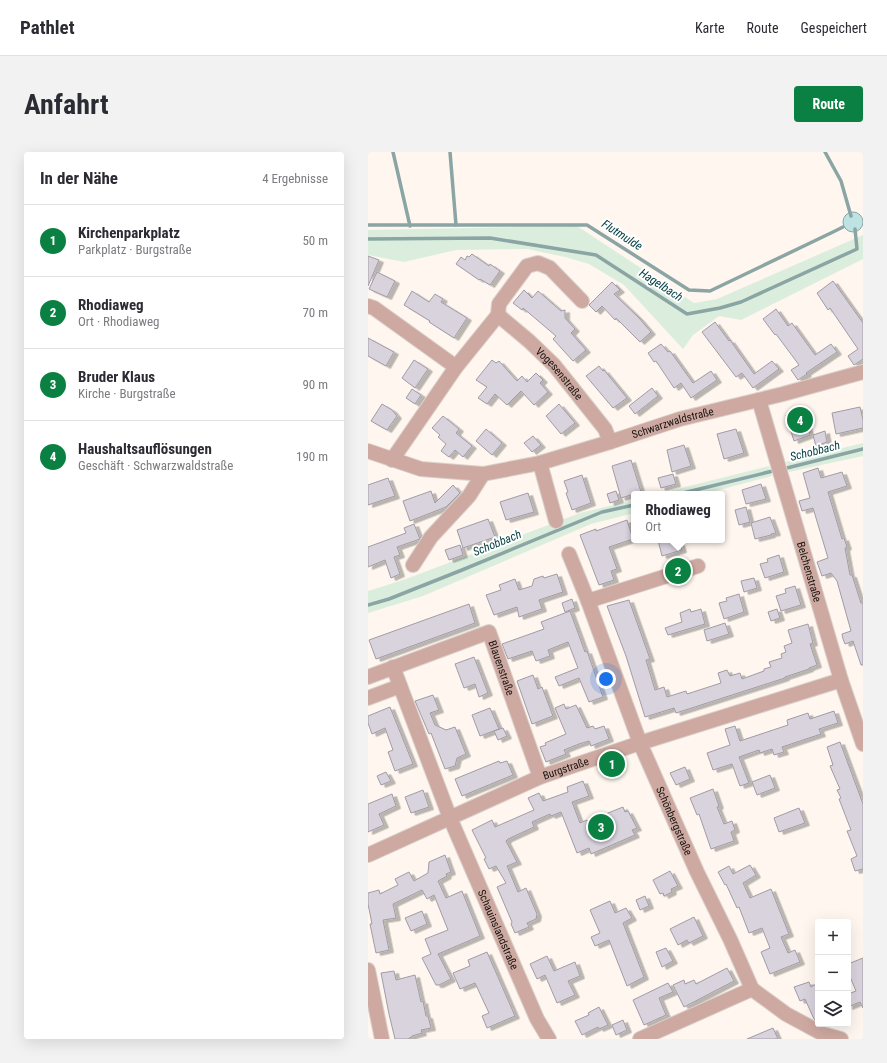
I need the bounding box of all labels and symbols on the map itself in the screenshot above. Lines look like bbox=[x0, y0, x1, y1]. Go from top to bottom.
water label: Flutmulde bbox=[599, 217, 645, 254]
water label: Hagelbach bbox=[637, 266, 686, 304]
street label: Vogesenstraße bbox=[533, 345, 586, 402]
street label: Schwarzwaldstraße bbox=[630, 405, 715, 441]
pin: 4 bbox=[787, 405, 813, 435]
water label: Schobbach bbox=[789, 438, 842, 464]
water label: Schobbach bbox=[471, 527, 524, 559]
street label: Belchenstraße bbox=[794, 540, 824, 603]
pin: 2 bbox=[665, 556, 691, 586]
street label: Blauenstraße bbox=[486, 639, 517, 697]
your location bbox=[596, 669, 616, 689]
pin: 1 bbox=[599, 749, 625, 779]
street label: Burgstraße bbox=[541, 754, 590, 782]
street label: Schönbergstraße bbox=[654, 784, 695, 857]
pin: 3 bbox=[588, 812, 614, 842]
street label: Schauinslandstraße bbox=[475, 888, 521, 972]

